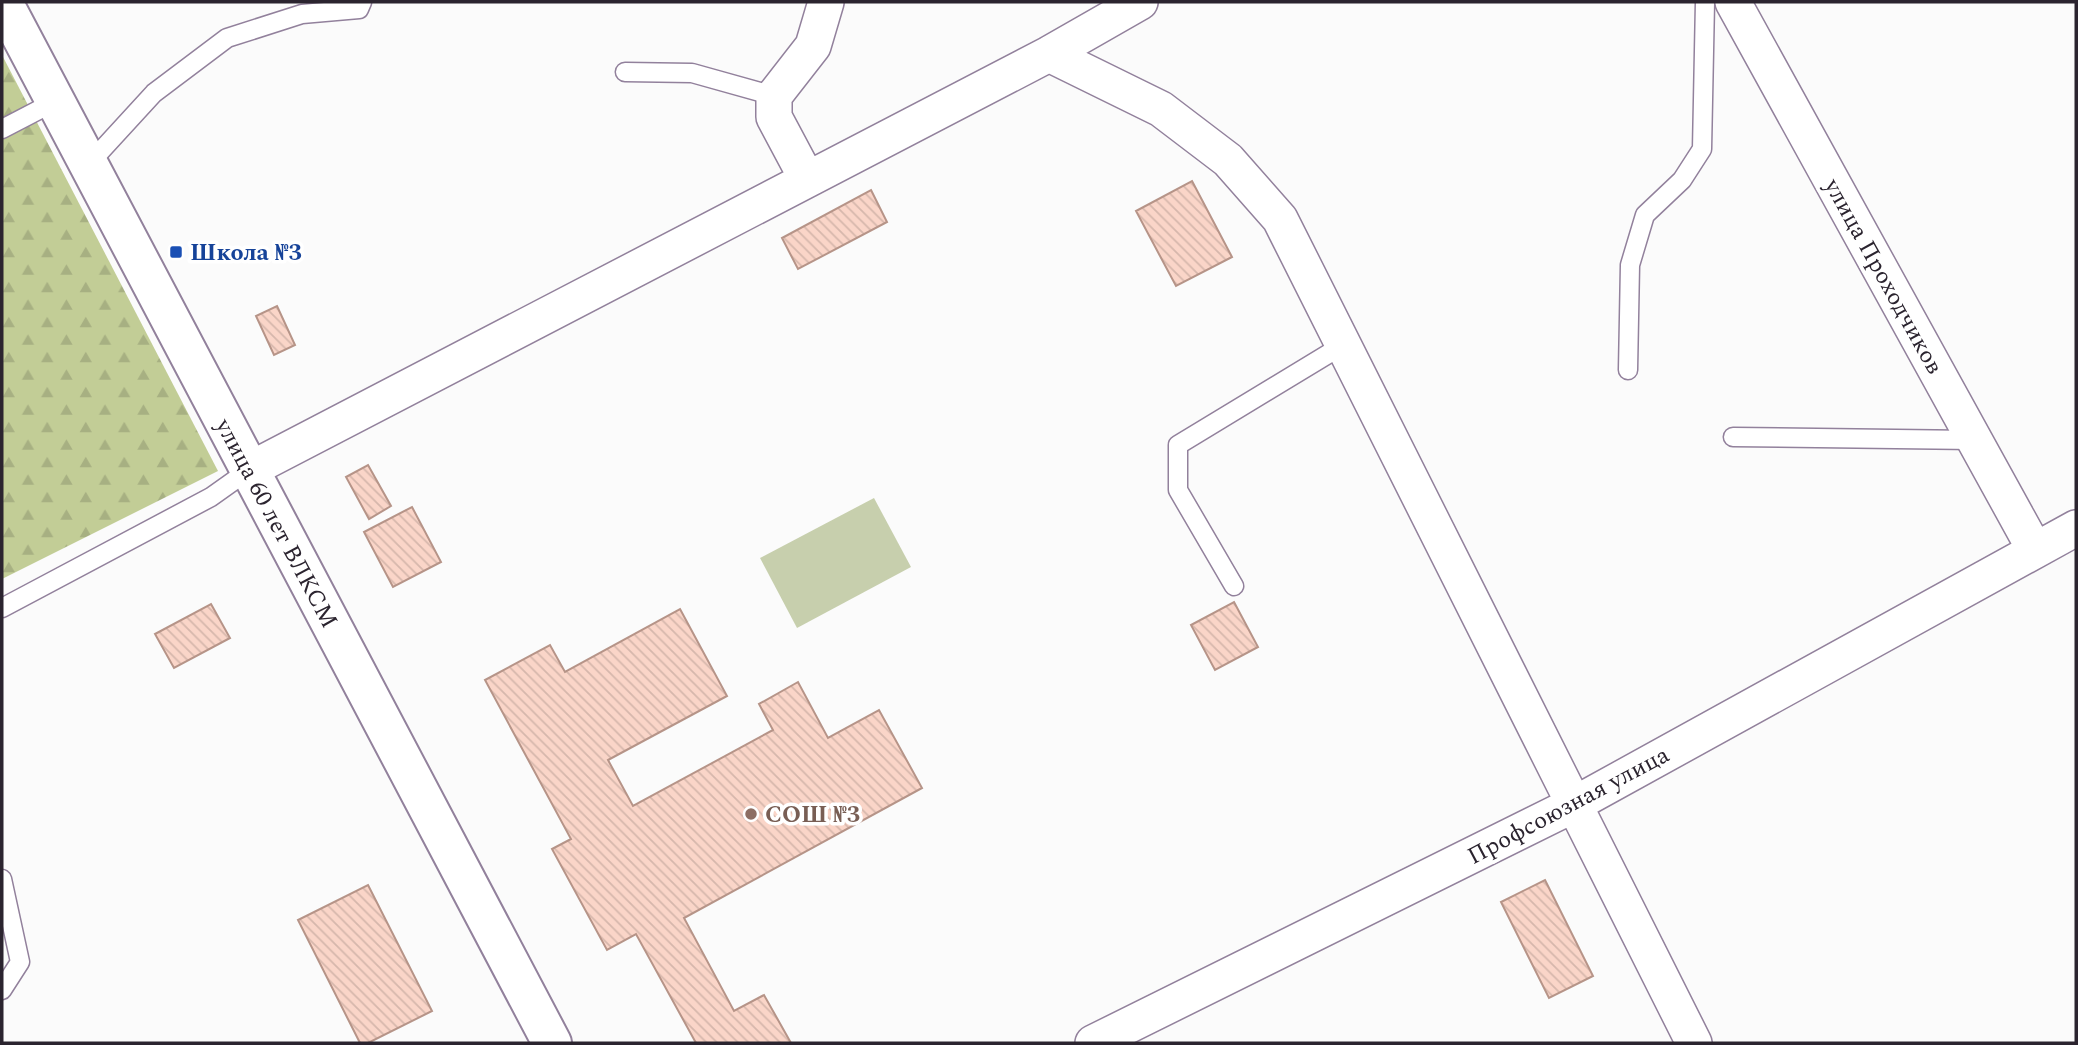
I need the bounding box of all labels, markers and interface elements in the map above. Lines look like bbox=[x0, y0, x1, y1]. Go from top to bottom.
street label: улица Проходчиков bbox=[1814, 171, 1952, 381]
place label: Школа №3 bbox=[190, 235, 302, 271]
marker: Школа №3 bbox=[168, 244, 184, 260]
street label: улица 60 лет ВЛКСМ bbox=[205, 411, 347, 635]
street label: Профсоюзная улица bbox=[1461, 737, 1676, 874]
place label: СОШ №3 bbox=[765, 797, 860, 833]
marker: СОШ №3 bbox=[743, 806, 759, 822]

